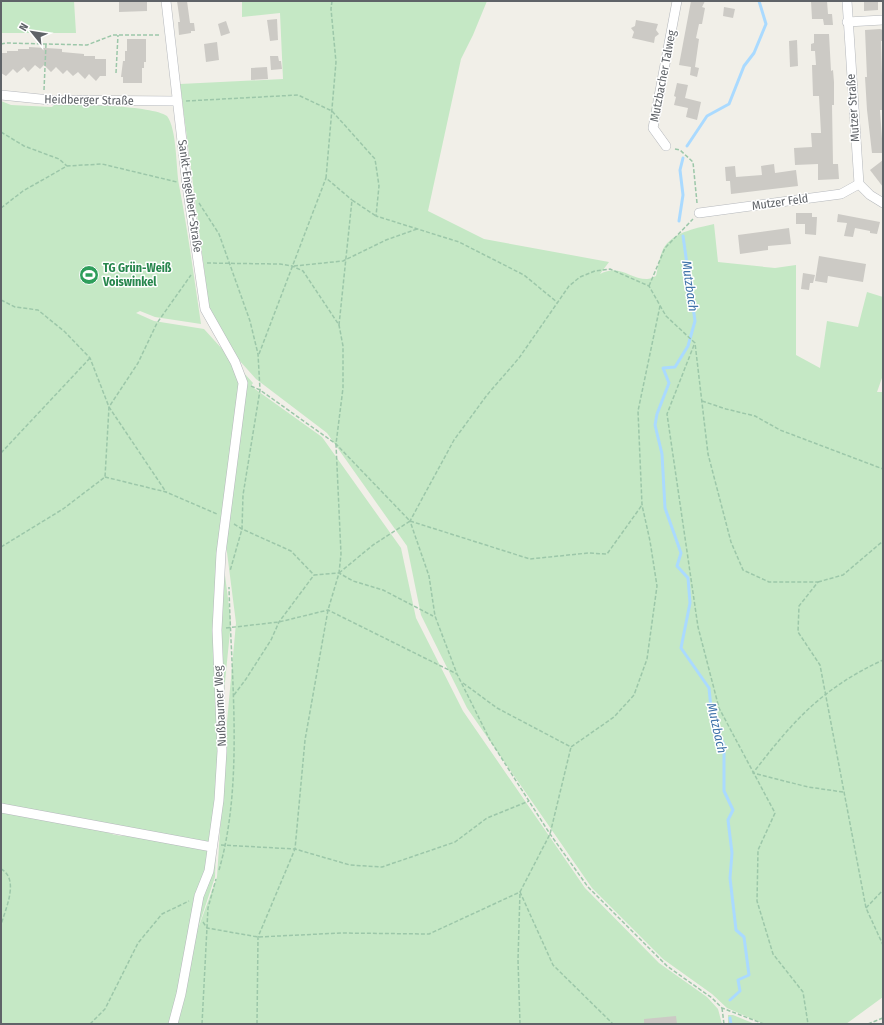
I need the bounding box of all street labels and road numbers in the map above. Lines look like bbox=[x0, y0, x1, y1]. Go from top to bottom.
street label: Mutzbacher Talweg bbox=[647, 29, 679, 123]
street label: Mutzer Straße bbox=[844, 73, 862, 143]
street label: Heidberger Straße bbox=[44, 92, 134, 108]
street label: Sankt-Engelbert-Straße bbox=[175, 139, 205, 253]
street label: Mutzer Feld bbox=[751, 191, 809, 213]
street label: Nußbaumer Weg bbox=[211, 665, 229, 747]

